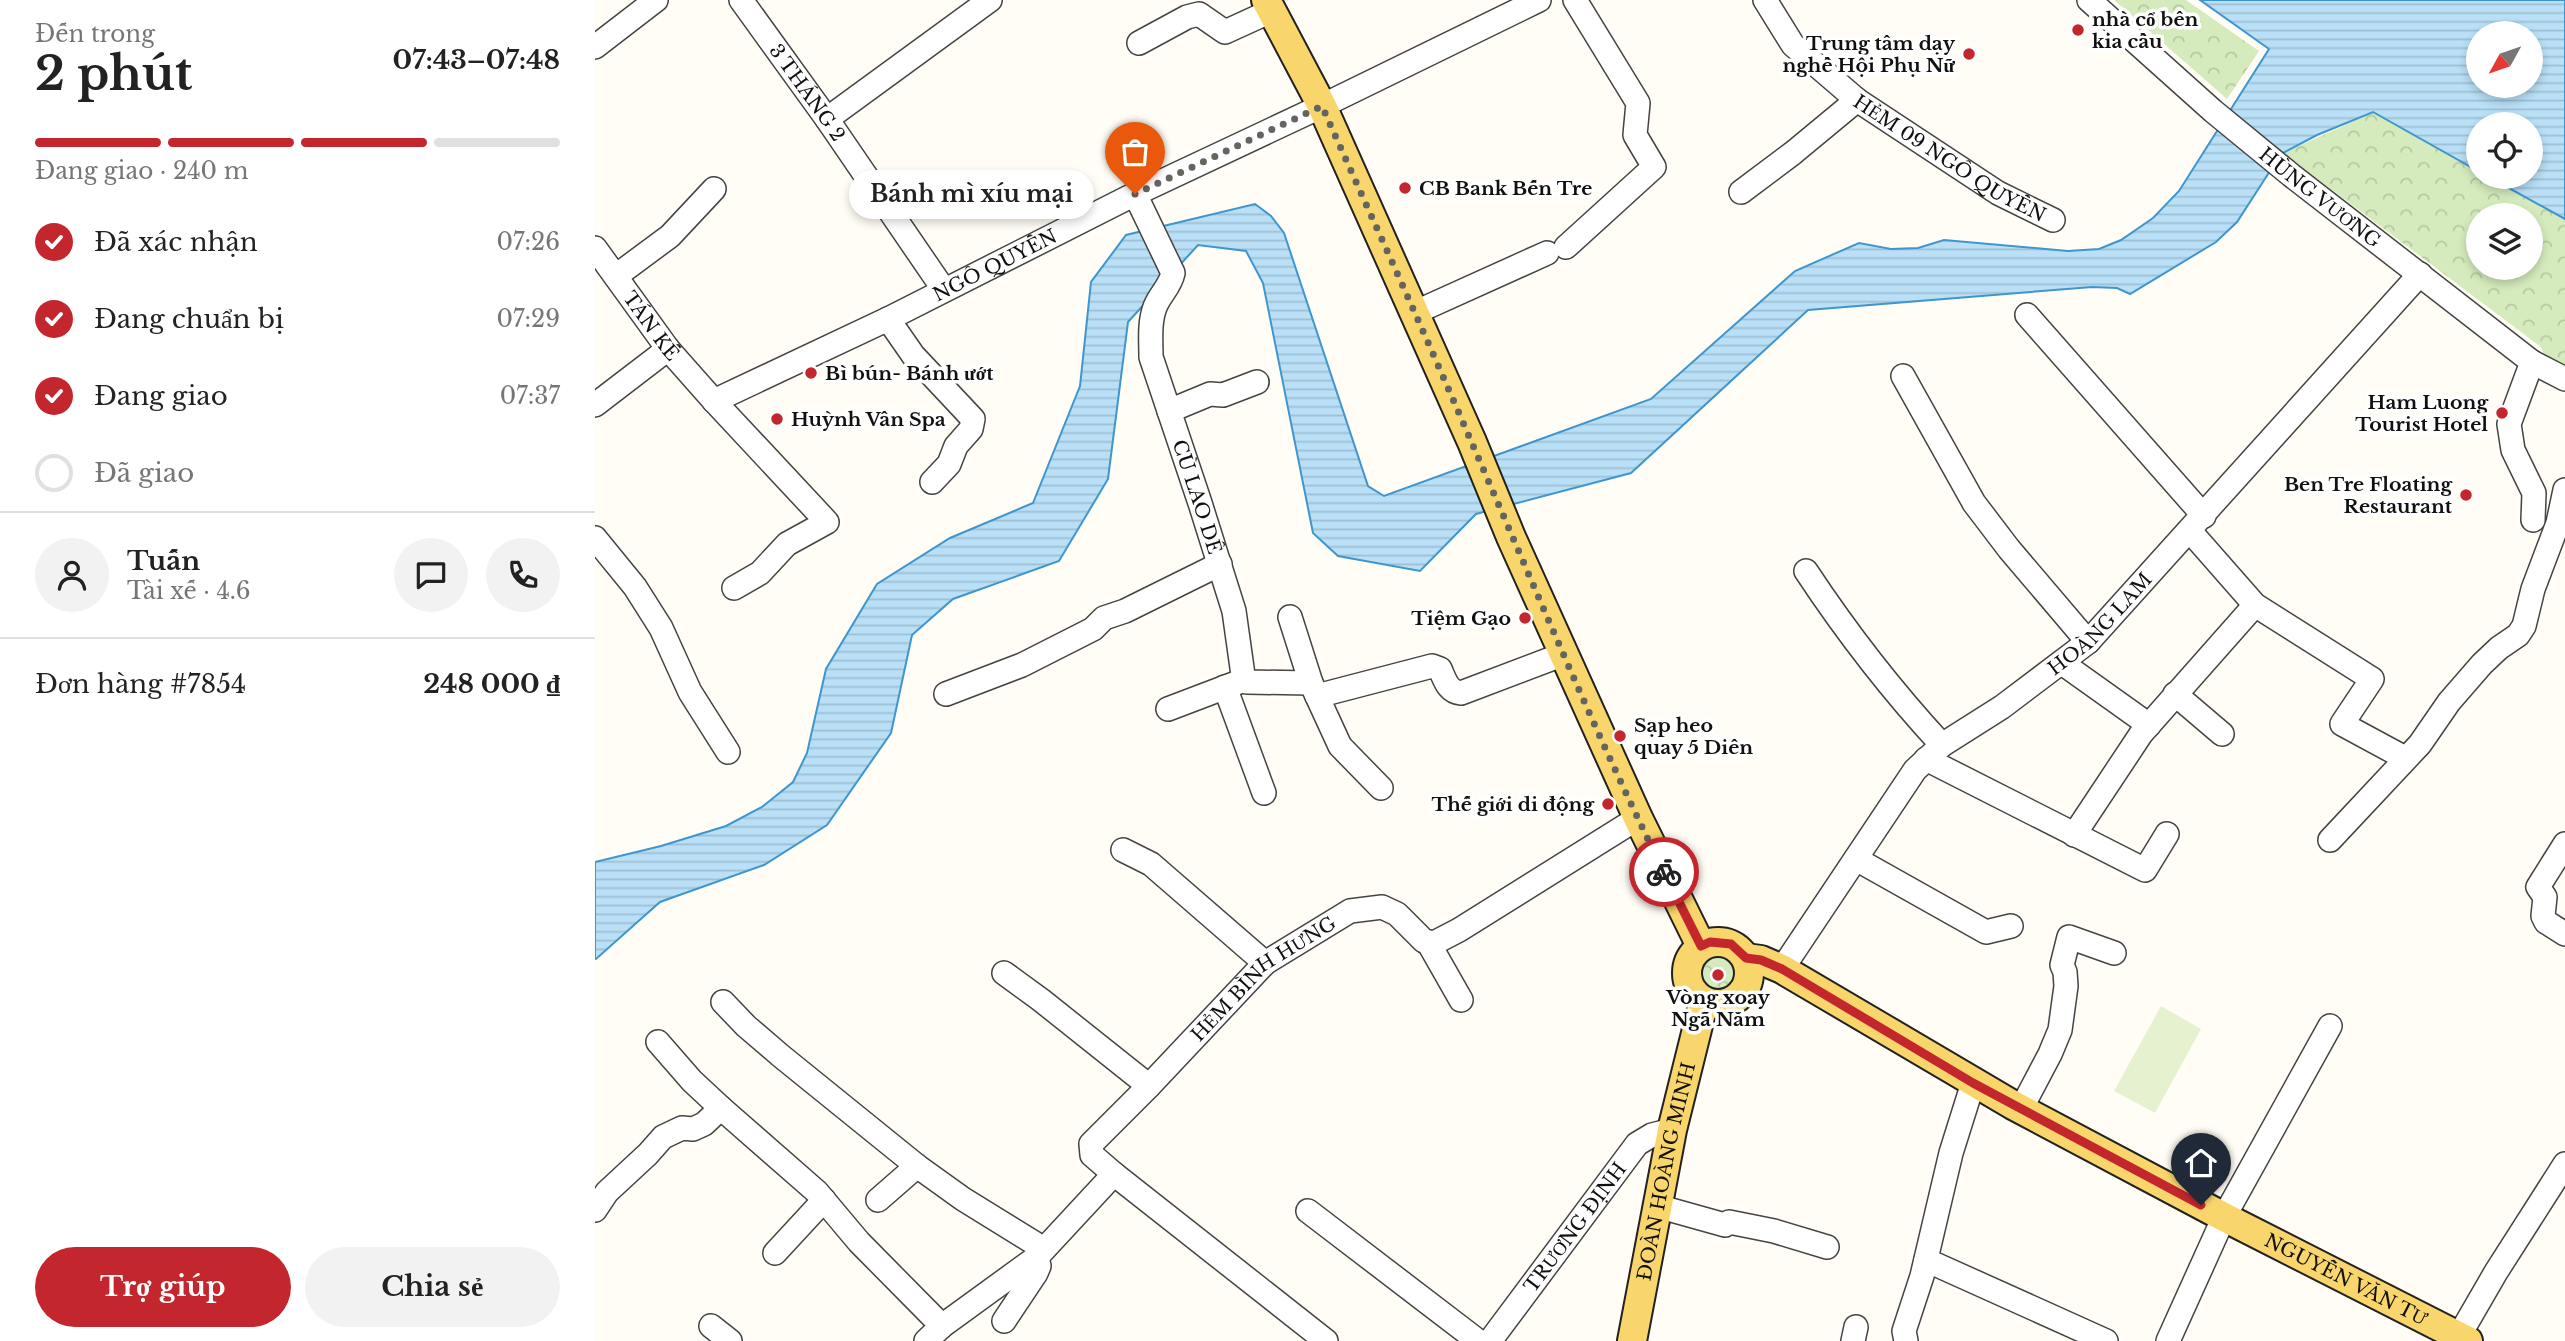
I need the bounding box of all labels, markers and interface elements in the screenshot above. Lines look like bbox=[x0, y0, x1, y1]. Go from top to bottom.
place label: nhà cổ bên kia cầu bbox=[2092, 8, 2199, 53]
text: Đến trong bbox=[35, 20, 155, 48]
north arrow bbox=[2466, 21, 2543, 98]
map controls bbox=[2466, 21, 2543, 280]
marker: nhà cổ bên kia cầu bbox=[2070, 22, 2086, 38]
place label: Trung tâm dạy nghề Hội Phụ Nữ bbox=[1782, 32, 1956, 77]
street label: 3 THÁNG 2 bbox=[765, 39, 850, 146]
text: 07:43–07:48 bbox=[393, 44, 560, 76]
text: 2 phút bbox=[35, 45, 192, 102]
marker: Trung tâm dạy nghề Hội Phụ Nữ bbox=[1961, 46, 1977, 62]
street label: HẺM 09 NGÔ QUYỀN bbox=[1849, 89, 2050, 226]
button: locate bbox=[2466, 112, 2543, 189]
pin bbox=[1105, 122, 1165, 194]
icon: bag bbox=[1116, 133, 1154, 171]
street label: HÙNG VƯƠNG bbox=[2255, 142, 2386, 252]
text: Đang giao · 240 m bbox=[35, 157, 248, 185]
callout: Bánh mì xíu mại bbox=[848, 170, 1093, 218]
place label: CB Bank Bến Tre bbox=[1419, 177, 1592, 200]
text: Bánh mì xíu mại bbox=[870, 180, 1073, 208]
marker: CB Bank Bến Tre bbox=[1397, 180, 1413, 196]
button: layers bbox=[2466, 203, 2543, 280]
icon: check bbox=[35, 223, 73, 261]
street label: NGÔ QUYỀN bbox=[929, 224, 1061, 306]
text: Đã xác nhận bbox=[94, 226, 258, 258]
text: 07:26 bbox=[497, 228, 560, 256]
street label: TÁN KẾ bbox=[619, 287, 684, 365]
icon: check bbox=[35, 300, 73, 338]
text: Đang chuẩn bị bbox=[94, 303, 284, 335]
text: 07:29 bbox=[497, 305, 560, 333]
place label: Bì bún- Bánh ướt bbox=[825, 362, 994, 385]
marker: Bì bún- Bánh ướt bbox=[803, 365, 819, 381]
icon: check bbox=[35, 377, 73, 415]
text: Đang giao bbox=[94, 380, 228, 412]
text: 07:37 bbox=[500, 382, 560, 410]
place label: Ham Luong Tourist Hotel bbox=[2355, 391, 2489, 436]
marker: Ham Luong Tourist Hotel bbox=[2494, 405, 2510, 421]
place label: Huỳnh Vân Spa bbox=[791, 408, 946, 431]
marker: Huỳnh Vân Spa bbox=[769, 411, 785, 427]
street label: CÙ LAO DÊ bbox=[1168, 437, 1227, 557]
text: Đã giao bbox=[94, 457, 194, 489]
place label: Ben Tre Floating Restaurant bbox=[2284, 473, 2453, 518]
marker: Ben Tre Floating Restaurant bbox=[2458, 487, 2474, 503]
button: person bbox=[35, 538, 109, 612]
button: chat bbox=[394, 538, 468, 612]
button: phone bbox=[486, 538, 560, 612]
text: Tuấn bbox=[127, 545, 200, 577]
street label: HOÀNG LAM bbox=[2043, 568, 2157, 680]
text: Tài xế · 4.6 bbox=[127, 577, 250, 605]
place label: Tiệm Gạo bbox=[1411, 607, 1511, 630]
marker: Tiệm Gạo bbox=[1517, 610, 1533, 626]
text: Đơn hàng #7854 bbox=[35, 668, 246, 700]
text: 248 000 ₫ bbox=[423, 668, 560, 700]
place label: Sạp heo quay 5 Diên bbox=[1634, 714, 1753, 759]
marker: Sạp heo quay 5 Diên bbox=[1612, 728, 1628, 744]
place label: Thế giới di động bbox=[1431, 793, 1595, 816]
marker: Thế giới di động bbox=[1600, 796, 1616, 812]
courier bbox=[1629, 837, 1699, 907]
icon: bike bbox=[1645, 853, 1683, 891]
street label: HẺM BÌNH HƯNG bbox=[1186, 911, 1340, 1046]
marker: Vòng xoay Ngã Năm bbox=[1710, 967, 1726, 983]
place label: Vòng xoay Ngã Năm bbox=[1665, 986, 1770, 1031]
street label: ĐOÀN HOÀNG MINH bbox=[1632, 1060, 1700, 1283]
pin bbox=[2171, 1133, 2231, 1205]
icon: home bbox=[2182, 1144, 2220, 1182]
street label: TRƯƠNG ĐỊNH bbox=[1519, 1158, 1631, 1297]
street label: NGUYỄN VĂN TƯ bbox=[2261, 1228, 2432, 1330]
button: Trợ giúp bbox=[35, 1247, 291, 1327]
button: Chia sẻ bbox=[305, 1247, 560, 1327]

